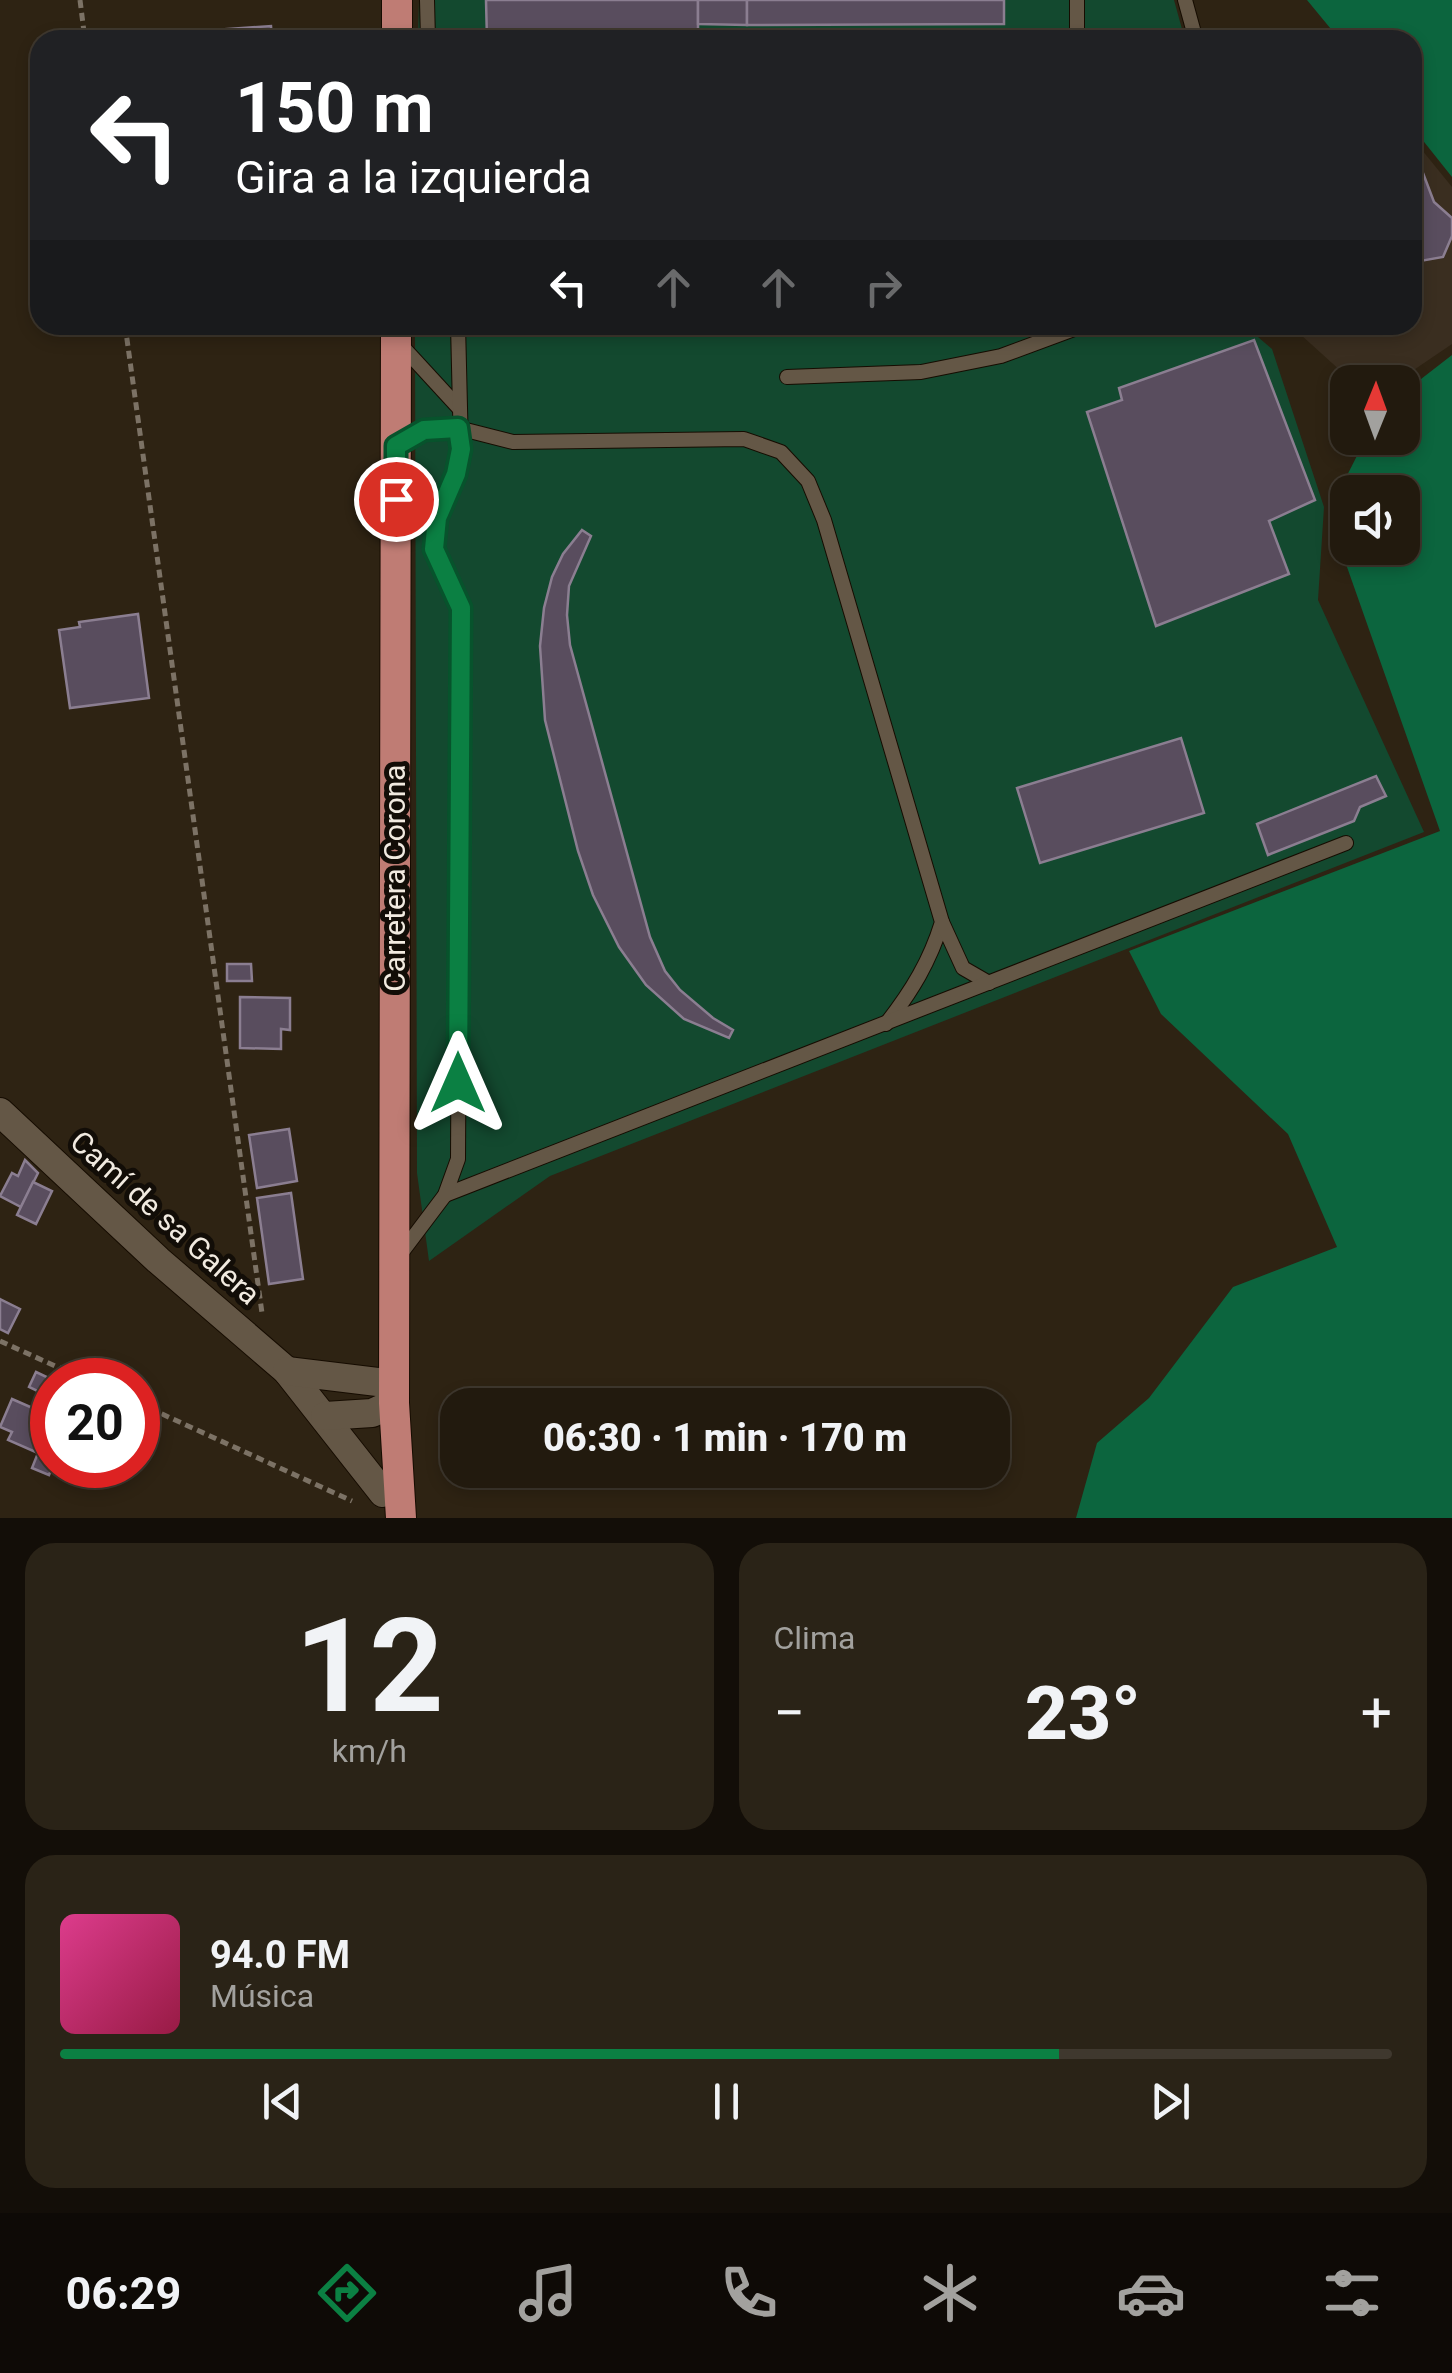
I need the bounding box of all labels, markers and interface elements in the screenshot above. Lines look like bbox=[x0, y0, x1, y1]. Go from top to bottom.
text: 150 m bbox=[235, 67, 434, 149]
icon: left bbox=[70, 70, 200, 200]
text: Gira a la izquierda bbox=[235, 151, 592, 204]
icon: left bbox=[541, 260, 596, 315]
icon: ahead bbox=[646, 260, 701, 315]
icon: ahead bbox=[751, 260, 806, 315]
icon: right bbox=[856, 260, 911, 315]
north arrow bbox=[1330, 365, 1420, 455]
map controls bbox=[1330, 365, 1420, 565]
pin bbox=[354, 457, 439, 542]
icon: arrive bbox=[369, 472, 424, 527]
button: sound bbox=[1330, 475, 1420, 565]
street label: Carretera Corona bbox=[377, 764, 412, 992]
position arrow bbox=[406, 1031, 510, 1135]
street label: Camí de sa Galera bbox=[64, 1124, 267, 1312]
speed limit sign: 20 bbox=[30, 1358, 160, 1488]
text: 06:30 · 1 min · 170 m bbox=[543, 1416, 907, 1460]
text: 12 bbox=[295, 1590, 444, 1743]
text: Clima bbox=[774, 1619, 855, 1657]
text: 23° bbox=[1025, 1669, 1141, 1757]
text: − bbox=[774, 1681, 805, 1745]
text: + bbox=[1361, 1681, 1392, 1745]
text: km/h bbox=[332, 1732, 407, 1770]
text: 94.0 FM bbox=[210, 1933, 350, 1977]
text: Música bbox=[210, 1977, 314, 2015]
icon: previous bbox=[255, 2074, 310, 2129]
icon: pause bbox=[699, 2074, 754, 2129]
icon: next bbox=[1143, 2074, 1198, 2129]
icon: directions bbox=[312, 2258, 382, 2328]
icon: music bbox=[513, 2258, 583, 2328]
icon: phone bbox=[714, 2258, 784, 2328]
icon: climate bbox=[915, 2258, 985, 2328]
icon: car bbox=[1116, 2258, 1186, 2328]
icon: filters bbox=[1317, 2258, 1387, 2328]
text: 06:29 bbox=[65, 2267, 181, 2320]

